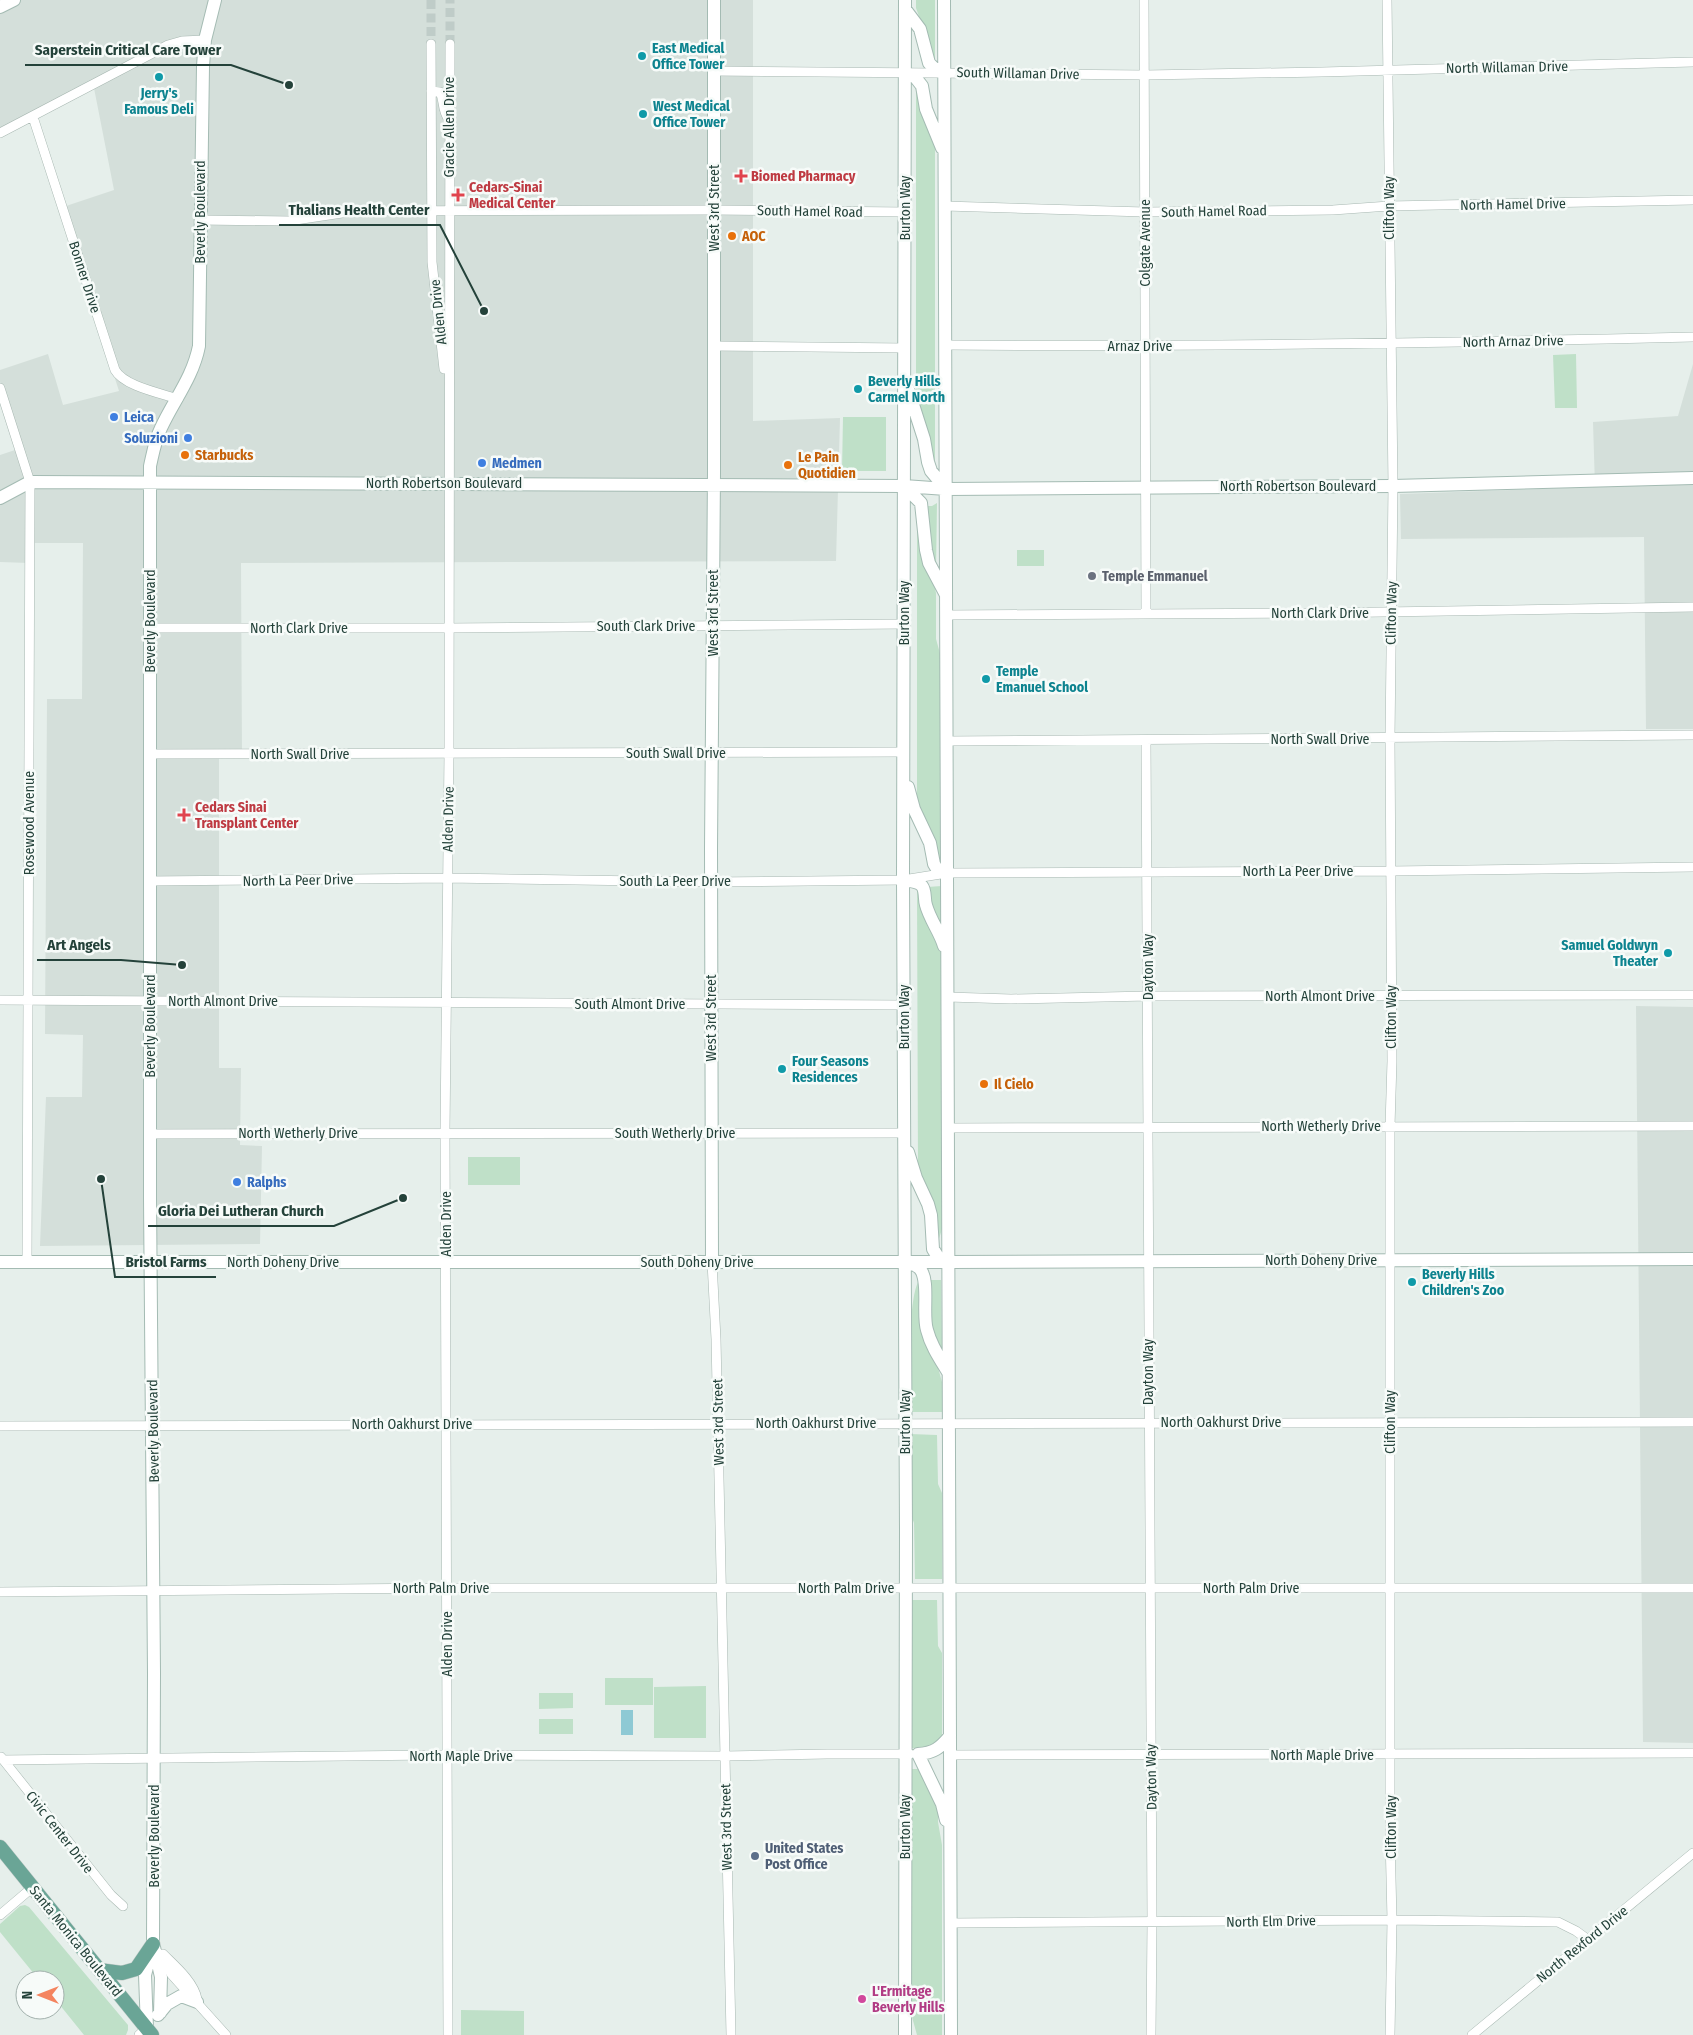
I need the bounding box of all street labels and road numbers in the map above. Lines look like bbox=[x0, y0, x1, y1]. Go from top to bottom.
street label: North Willaman Drive bbox=[1446, 58, 1568, 77]
street label: South Willaman Drive bbox=[956, 64, 1080, 83]
street label: Gracie Allen Drive bbox=[441, 76, 458, 177]
street label: Beverly Boulevard bbox=[192, 160, 209, 264]
street label: West 3rd Street bbox=[706, 164, 723, 252]
street label: Burton Way bbox=[897, 175, 914, 241]
street label: Clifton Way bbox=[1381, 175, 1398, 240]
street label: North Hamel Drive bbox=[1460, 195, 1566, 214]
street label: Colgate Avenue bbox=[1137, 199, 1154, 287]
street label: South Hamel Road bbox=[757, 202, 863, 221]
street label: South Hamel Road bbox=[1161, 202, 1267, 221]
street label: Bonner Drive bbox=[65, 239, 104, 315]
street label: Alden Drive bbox=[427, 278, 450, 346]
street label: North Arnaz Drive bbox=[1462, 332, 1564, 351]
street label: Arnaz Drive bbox=[1108, 338, 1173, 355]
street label: North Robertson Boulevard bbox=[366, 475, 522, 492]
street label: North Robertson Boulevard bbox=[1220, 478, 1376, 495]
street label: Beverly Boulevard bbox=[142, 569, 159, 673]
street label: West 3rd Street bbox=[705, 569, 722, 657]
street label: Burton Way bbox=[896, 580, 913, 646]
street label: Clifton Way bbox=[1382, 580, 1401, 645]
street label: North Clark Drive bbox=[1271, 605, 1369, 622]
street label: South Clark Drive bbox=[597, 618, 695, 635]
street label: North Clark Drive bbox=[250, 620, 348, 637]
street label: North Swall Drive bbox=[1271, 731, 1370, 748]
street label: South Swall Drive bbox=[626, 745, 726, 762]
street label: North Swall Drive bbox=[251, 746, 350, 763]
street label: Rosewood Avenue bbox=[21, 771, 38, 875]
street label: Alden Drive bbox=[439, 786, 458, 852]
street label: North La Peer Drive bbox=[1243, 863, 1353, 880]
street label: North La Peer Drive bbox=[242, 871, 354, 890]
street label: South La Peer Drive bbox=[619, 873, 731, 890]
street label: Dayton Way bbox=[1140, 933, 1157, 1000]
street label: Beverly Boulevard bbox=[142, 974, 159, 1078]
street label: West 3rd Street bbox=[703, 974, 720, 1062]
street label: Burton Way bbox=[896, 984, 913, 1050]
street label: Clifton Way bbox=[1383, 984, 1400, 1049]
street label: North Almont Drive bbox=[1265, 988, 1375, 1005]
street label: North Almont Drive bbox=[168, 993, 278, 1010]
street label: South Almont Drive bbox=[575, 996, 686, 1013]
street label: North Wetherly Drive bbox=[1261, 1118, 1381, 1135]
street label: North Wetherly Drive bbox=[238, 1125, 358, 1142]
street label: South Wetherly Drive bbox=[615, 1125, 735, 1142]
street label: Alden Drive bbox=[438, 1191, 455, 1257]
street label: North Doheny Drive bbox=[1265, 1252, 1377, 1269]
street label: North Doheny Drive bbox=[227, 1254, 339, 1271]
street label: South Doheny Drive bbox=[640, 1254, 754, 1271]
street label: Dayton Way bbox=[1140, 1338, 1157, 1405]
street label: West 3rd Street bbox=[709, 1378, 728, 1466]
street label: Beverly Boulevard bbox=[144, 1379, 163, 1483]
street label: Burton Way bbox=[897, 1389, 914, 1455]
street label: Clifton Way bbox=[1382, 1389, 1399, 1454]
street label: North Oakhurst Drive bbox=[1161, 1414, 1282, 1431]
street label: North Oakhurst Drive bbox=[756, 1415, 877, 1432]
street label: North Oakhurst Drive bbox=[352, 1416, 473, 1433]
street label: North Palm Drive bbox=[393, 1580, 489, 1597]
street label: North Palm Drive bbox=[798, 1580, 894, 1597]
street label: North Palm Drive bbox=[1203, 1580, 1299, 1597]
street label: Alden Drive bbox=[439, 1611, 456, 1677]
street label: Dayton Way bbox=[1142, 1743, 1161, 1810]
street label: North Maple Drive bbox=[1270, 1747, 1374, 1764]
street label: North Maple Drive bbox=[409, 1748, 513, 1765]
street label: West 3rd Street bbox=[717, 1783, 736, 1871]
street label: Beverly Boulevard bbox=[146, 1784, 163, 1888]
street label: Civic Center Drive bbox=[22, 1788, 97, 1877]
street label: Burton Way bbox=[897, 1794, 914, 1860]
street label: Clifton Way bbox=[1383, 1794, 1400, 1859]
street label: Santa Monica Boulevard bbox=[26, 1882, 126, 2000]
street label: North Rexford Drive bbox=[1533, 1902, 1632, 1986]
street label: North Elm Drive bbox=[1226, 1912, 1316, 1931]

